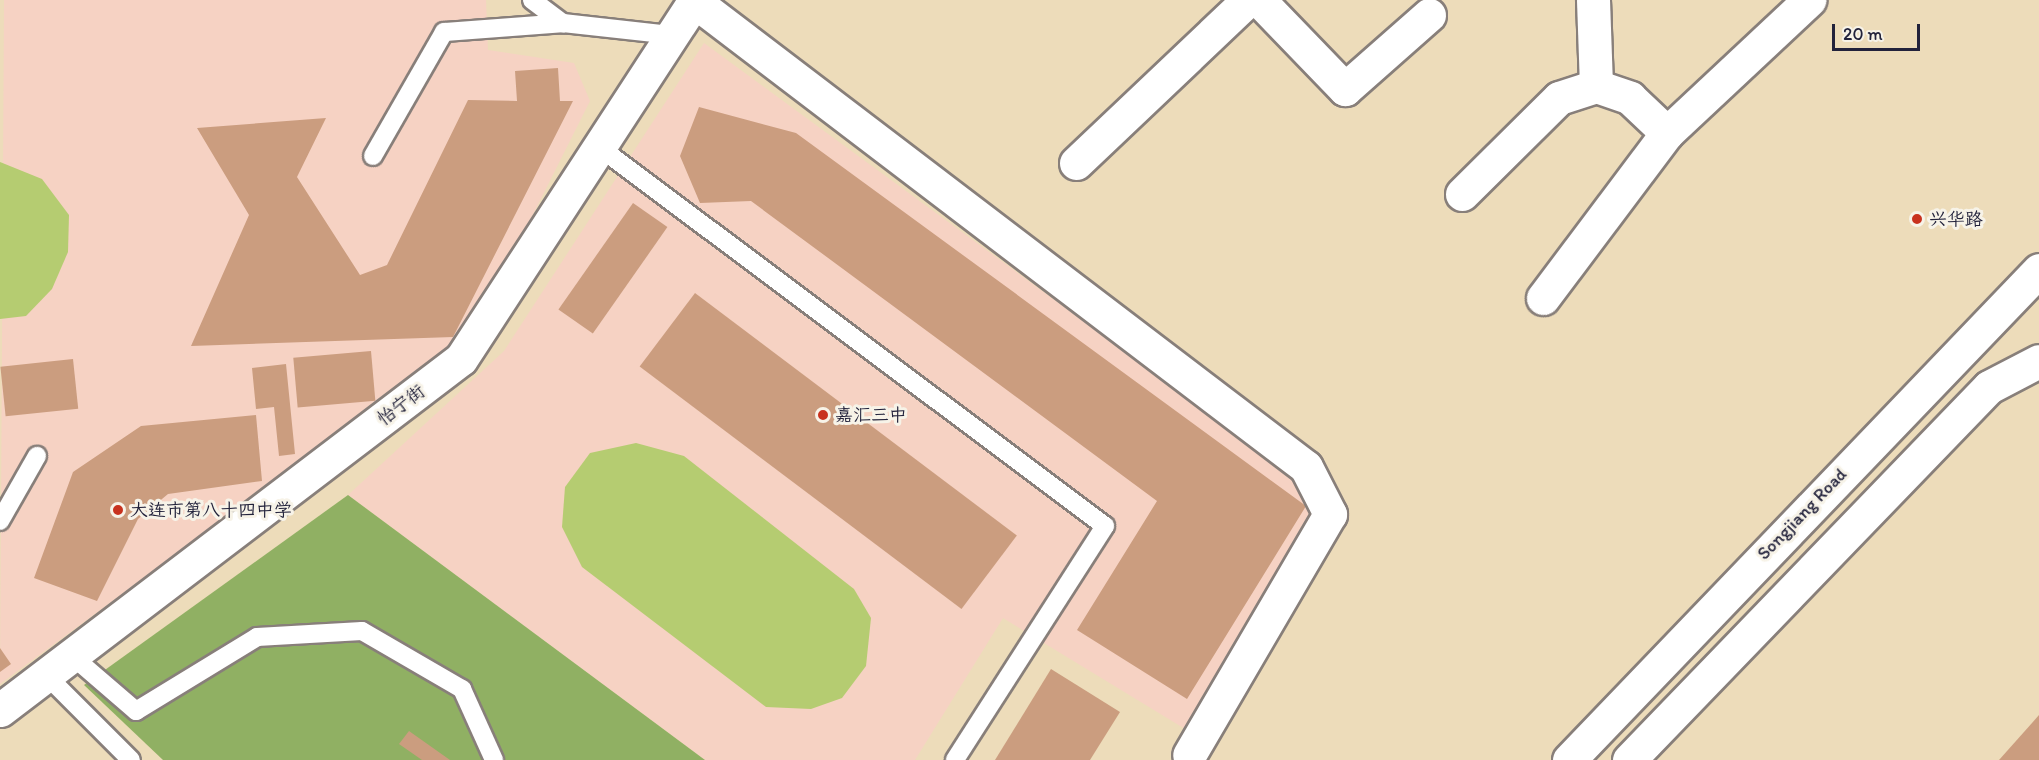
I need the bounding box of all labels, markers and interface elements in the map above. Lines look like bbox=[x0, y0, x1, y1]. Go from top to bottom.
scale bar bbox=[1835, 12, 1924, 50]
text: 20 m bbox=[1843, 23, 1883, 45]
place label: 兴华路 bbox=[1929, 208, 1983, 230]
marker: 兴华路 bbox=[1910, 212, 1924, 226]
street label: 怡宁街 bbox=[373, 380, 429, 430]
place label: 嘉汇三中 bbox=[835, 404, 907, 426]
marker: 嘉汇三中 bbox=[816, 408, 830, 422]
street label: Songjiang Road bbox=[1753, 464, 1851, 564]
place label: 大连市第八十四中学 bbox=[130, 499, 292, 521]
marker: 大连市第八十四中学 bbox=[111, 503, 125, 517]

